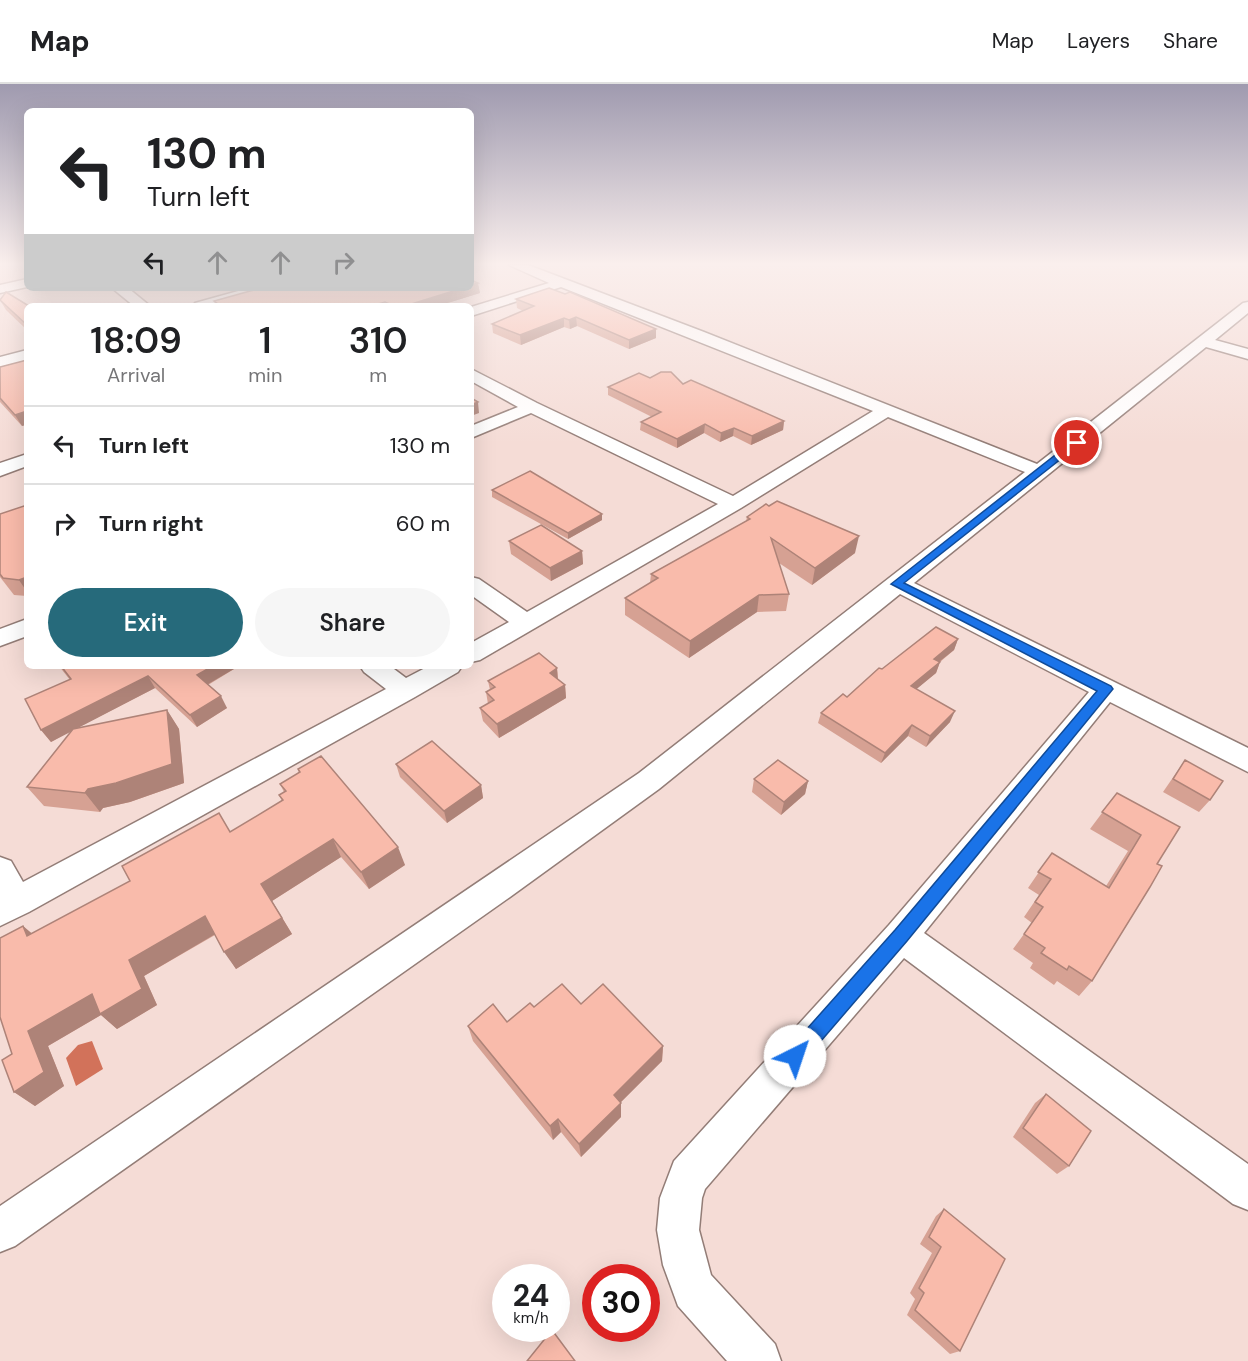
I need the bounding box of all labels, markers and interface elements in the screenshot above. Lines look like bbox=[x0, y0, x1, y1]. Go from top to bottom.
text: Map bbox=[30, 23, 90, 60]
text: Map bbox=[992, 27, 1034, 55]
text: Layers bbox=[1067, 27, 1130, 55]
text: Share bbox=[1163, 27, 1218, 55]
text: 130 m bbox=[147, 126, 267, 181]
icon: left bbox=[48, 132, 126, 210]
text: Turn left bbox=[147, 179, 250, 214]
icon: left bbox=[138, 246, 171, 279]
icon: ahead bbox=[201, 246, 234, 279]
icon: ahead bbox=[264, 246, 297, 279]
icon: right bbox=[327, 246, 360, 279]
text: 18:09 bbox=[90, 317, 182, 364]
text: 1 bbox=[259, 317, 272, 364]
text: 310 bbox=[349, 317, 408, 364]
text: Arrival bbox=[107, 362, 165, 388]
text: min bbox=[248, 362, 282, 388]
text: m bbox=[369, 362, 387, 388]
pin bbox=[1051, 417, 1102, 468]
icon: arrive bbox=[1060, 426, 1093, 459]
icon: left bbox=[48, 429, 81, 462]
text: Turn left bbox=[99, 431, 189, 460]
text: 130 m bbox=[390, 431, 450, 460]
icon: right bbox=[48, 507, 81, 540]
text: Turn right bbox=[99, 509, 204, 538]
text: 60 m bbox=[396, 509, 450, 538]
button: Exit bbox=[48, 588, 243, 657]
button: Share bbox=[255, 588, 450, 657]
position arrow bbox=[763, 1024, 827, 1088]
speed limit sign: 30 bbox=[582, 1264, 660, 1342]
text: 24 bbox=[513, 1276, 549, 1315]
text: km/h bbox=[513, 1308, 549, 1328]

